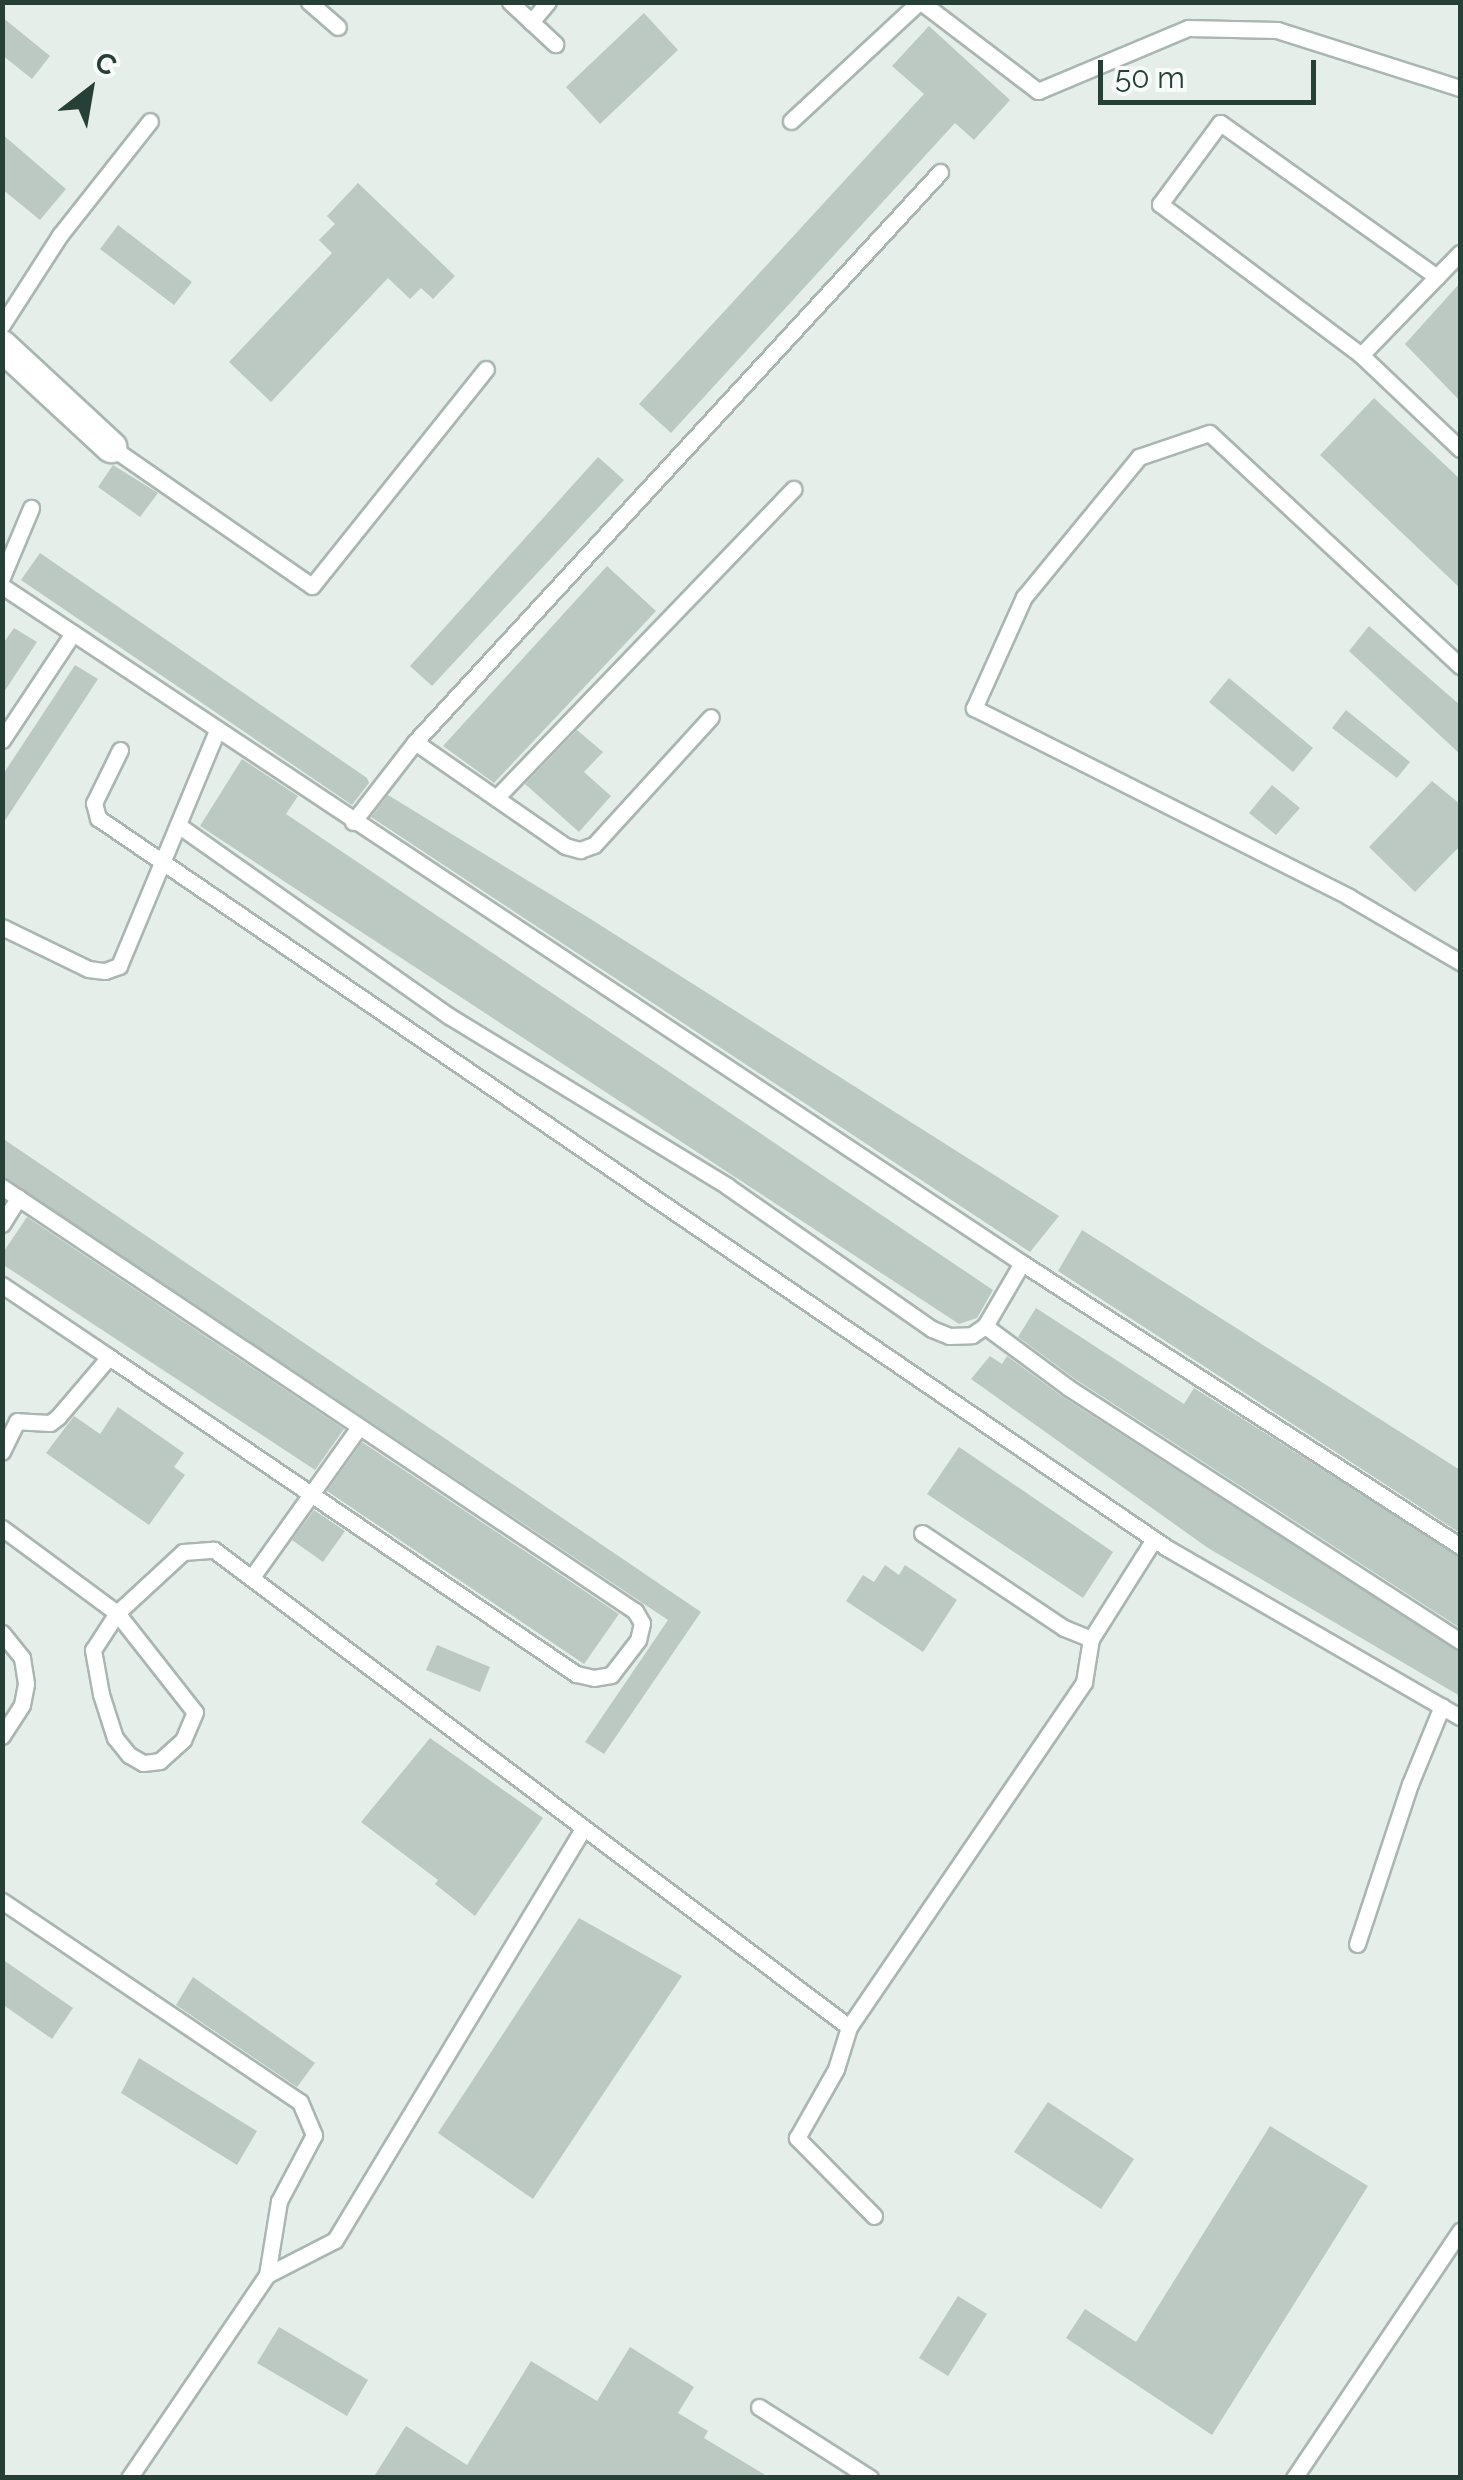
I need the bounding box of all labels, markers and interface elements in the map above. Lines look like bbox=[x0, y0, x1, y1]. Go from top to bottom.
north arrow bbox=[40, 40, 140, 140]
scale bar bbox=[1103, 40, 1320, 102]
text: С bbox=[89, 45, 122, 83]
text: 50 m bbox=[1115, 60, 1185, 95]

